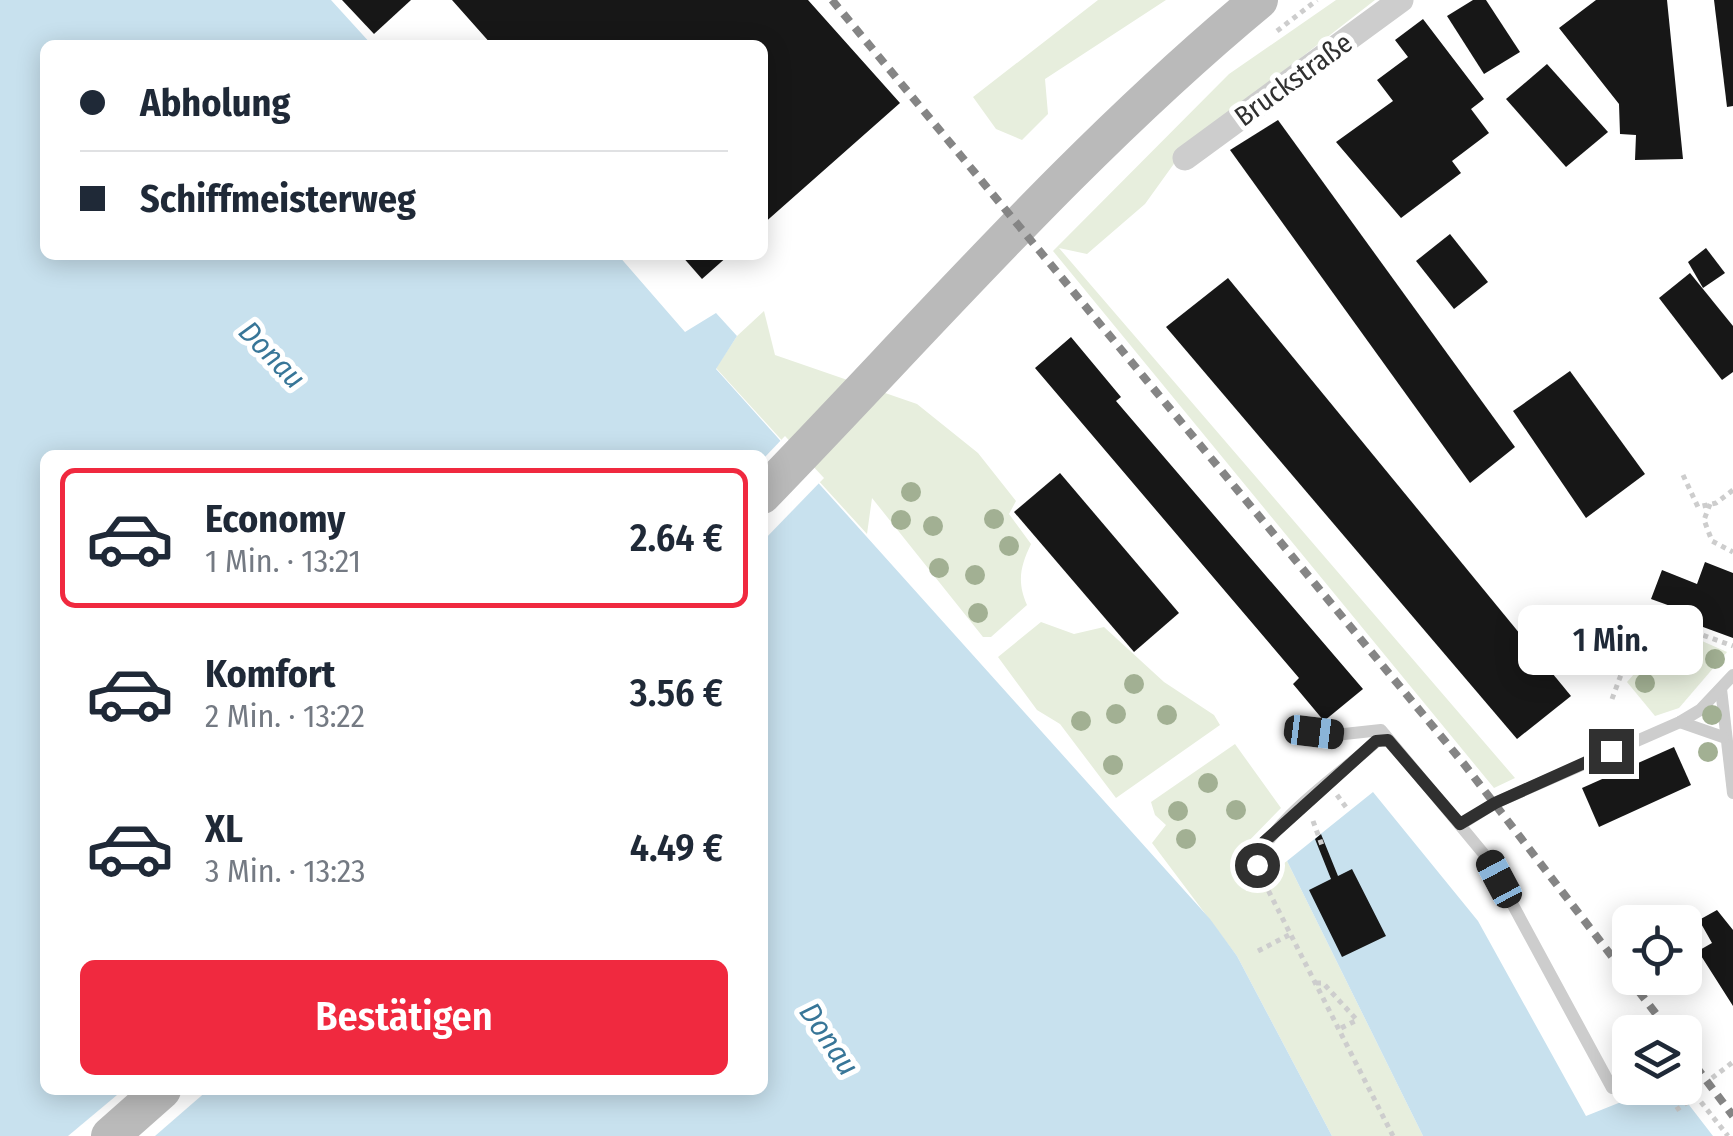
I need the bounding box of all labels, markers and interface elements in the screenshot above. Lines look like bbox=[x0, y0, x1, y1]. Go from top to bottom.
street label: Bruckstraße bbox=[1228, 26, 1358, 133]
text: Abholung bbox=[140, 80, 290, 126]
text: Schiffmeisterweg bbox=[140, 176, 416, 222]
water label: Donau bbox=[231, 314, 313, 396]
icon: car bbox=[85, 493, 175, 583]
text: Economy bbox=[205, 496, 345, 542]
text: 2.64 € bbox=[630, 515, 723, 561]
text: 1 Min. · 13:21 bbox=[205, 542, 361, 580]
callout: 1 Min. bbox=[1518, 606, 1704, 676]
text: 1 Min. bbox=[1573, 621, 1648, 659]
icon: car bbox=[85, 648, 175, 738]
text: Komfort bbox=[205, 651, 335, 697]
text: 3.56 € bbox=[630, 670, 723, 716]
text: 2 Min. · 13:22 bbox=[205, 697, 365, 735]
car bbox=[1282, 713, 1346, 751]
route end bbox=[1589, 729, 1634, 774]
icon: car bbox=[85, 803, 175, 893]
text: XL bbox=[205, 806, 243, 852]
text: 4.49 € bbox=[630, 825, 723, 871]
route start bbox=[1235, 843, 1280, 888]
car bbox=[1472, 845, 1526, 913]
text: 3 Min. · 13:23 bbox=[205, 852, 365, 890]
map controls bbox=[1612, 905, 1702, 1105]
button: locate bbox=[1612, 905, 1702, 995]
button: Bestätigen bbox=[80, 960, 728, 1075]
water label: Donau bbox=[792, 996, 866, 1082]
button: layers bbox=[1612, 1015, 1702, 1105]

